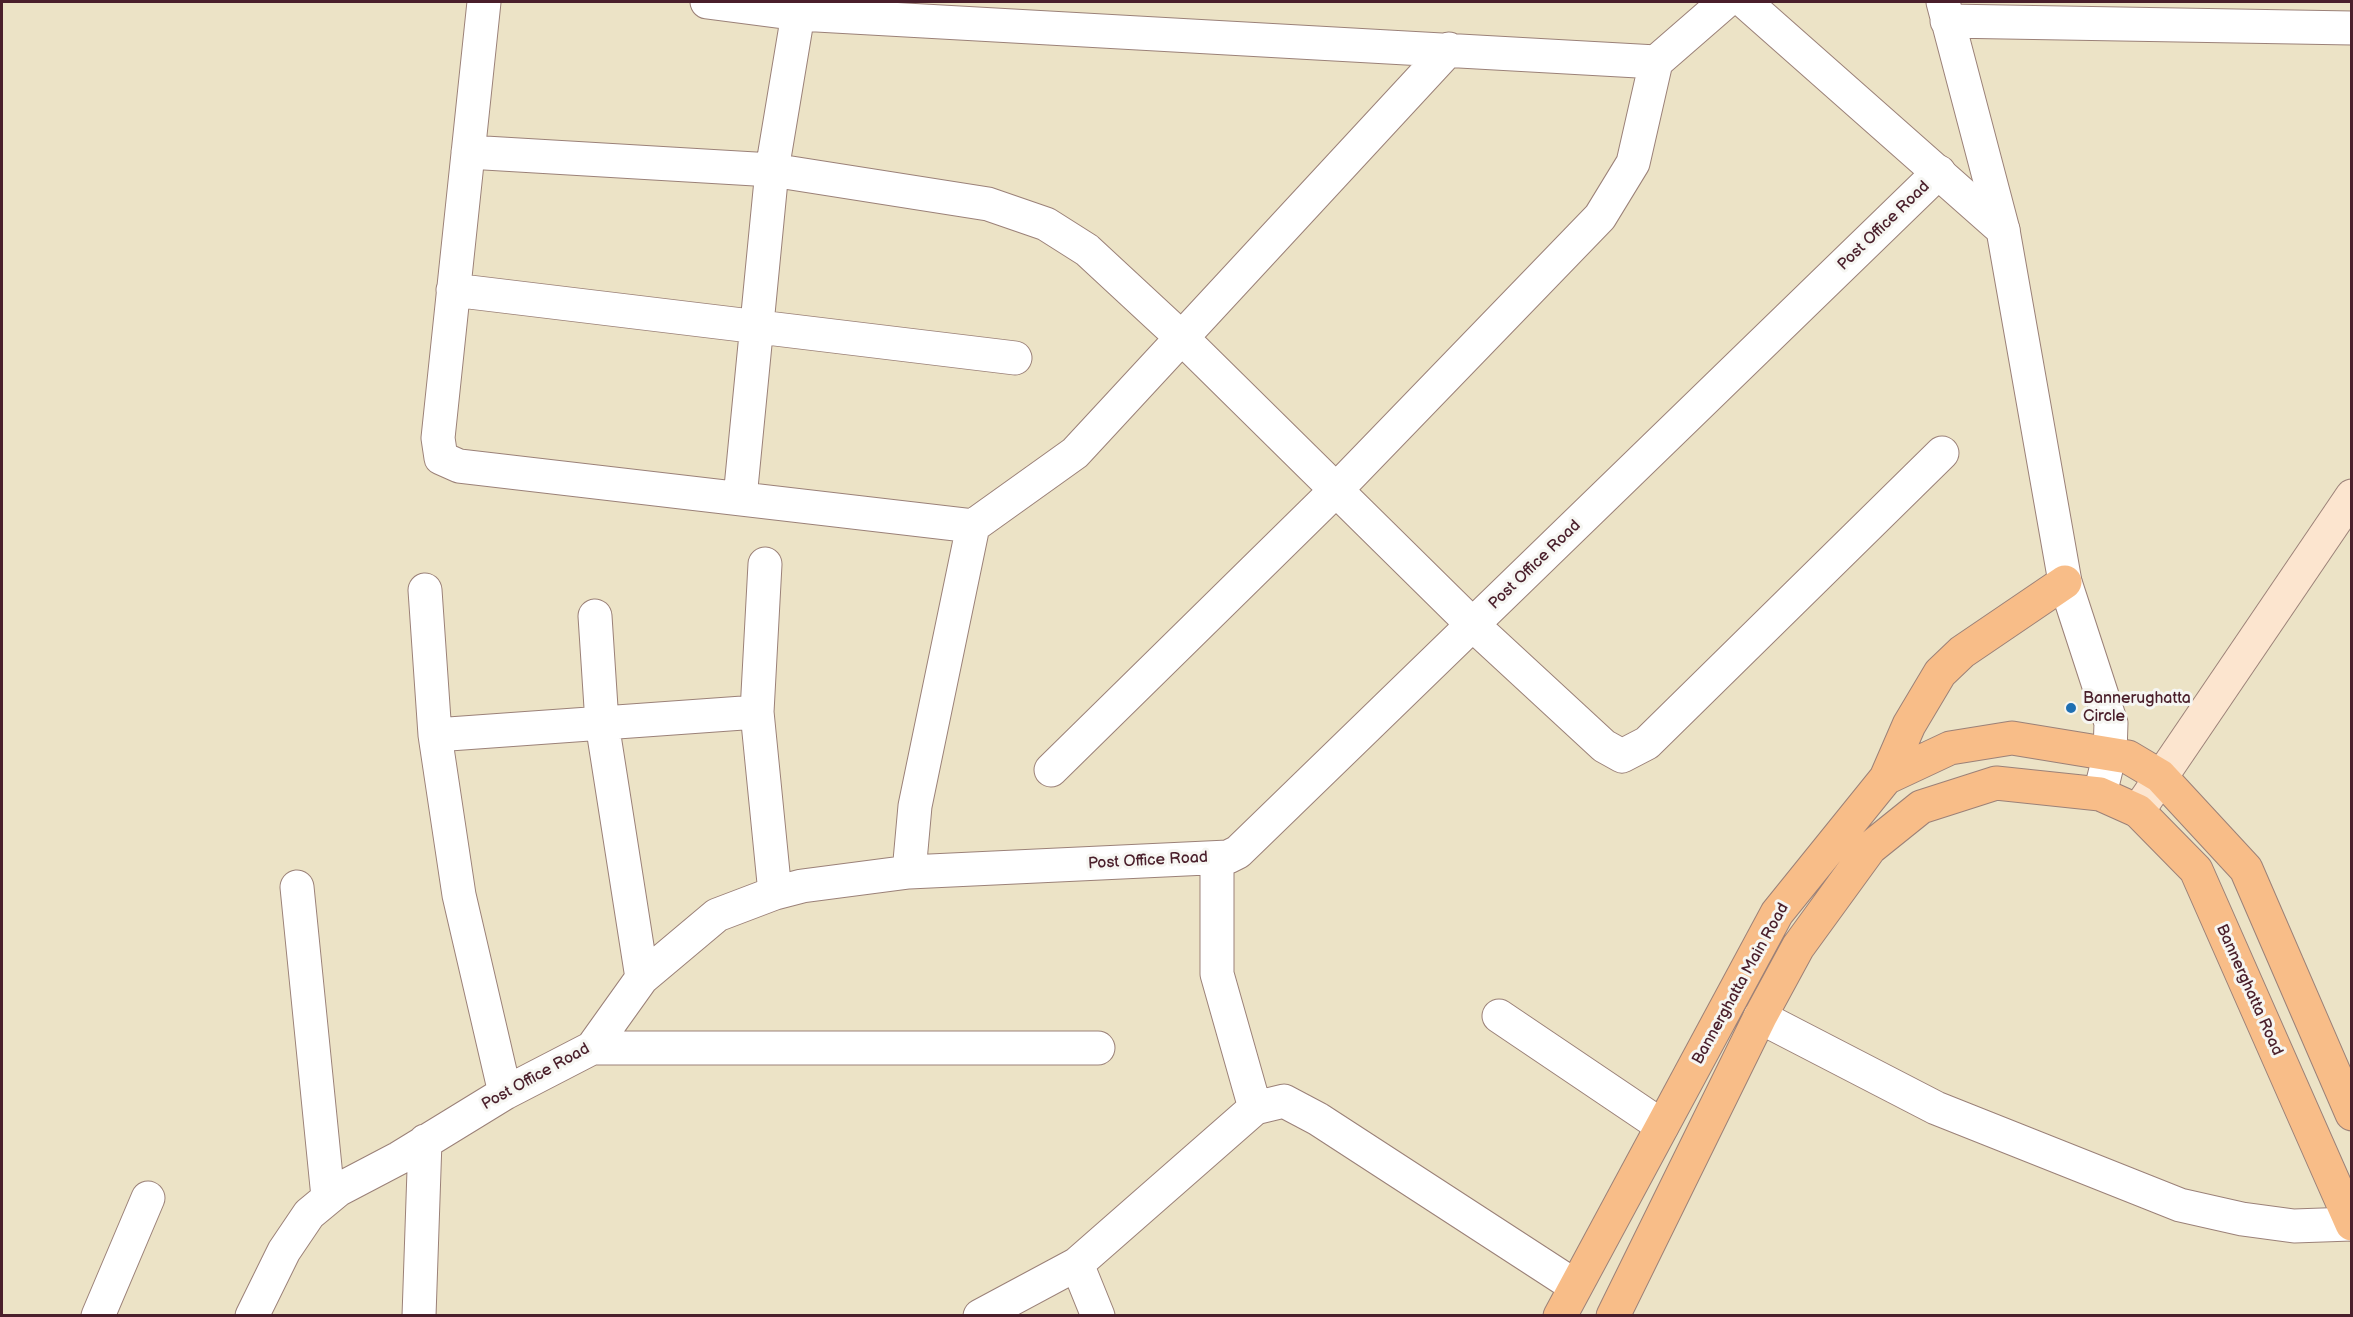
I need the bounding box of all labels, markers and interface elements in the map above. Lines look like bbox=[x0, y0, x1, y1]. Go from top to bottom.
street label: Post Office Road bbox=[1834, 177, 1934, 275]
street label: Post Office Road bbox=[1485, 516, 1585, 614]
place label: Bannerughatta Circle bbox=[2083, 689, 2191, 727]
marker: Bannerughatta Circle bbox=[2064, 701, 2078, 715]
street label: Post Office Road bbox=[1087, 848, 1209, 874]
street label: Bannerghatta Main Road bbox=[1689, 900, 1793, 1068]
street label: Bannerghatta Road bbox=[2211, 921, 2287, 1059]
street label: Post Office Road bbox=[479, 1039, 593, 1115]

